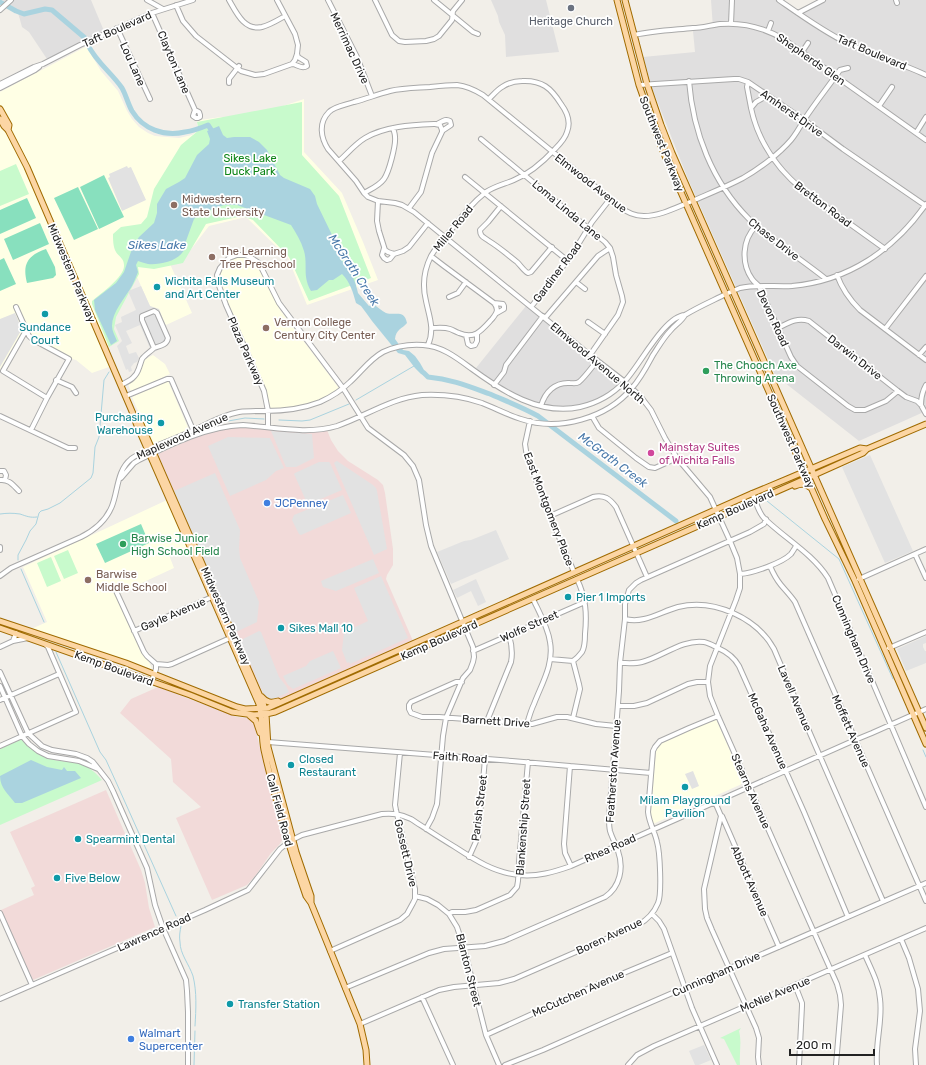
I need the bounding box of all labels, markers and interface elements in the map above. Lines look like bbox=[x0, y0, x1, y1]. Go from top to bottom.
marker: Heritage Church bbox=[566, 3, 576, 13]
street label: Taft Boulevard bbox=[81, 8, 154, 50]
street label: Merrimac Drive bbox=[327, 11, 372, 86]
place label: Heritage Church bbox=[529, 15, 613, 28]
street label: Clayton Lane bbox=[154, 29, 193, 96]
street label: Shepherds Glen bbox=[774, 31, 848, 88]
street label: Taft Boulevard bbox=[835, 32, 908, 73]
street label: Lou Lane bbox=[117, 40, 148, 88]
street label: Amherst Drive bbox=[758, 87, 825, 140]
street label: Southwest Parkway bbox=[636, 95, 687, 194]
street label: Elmwood Avenue bbox=[552, 151, 629, 216]
park label: Sikes Lake Duck Park bbox=[223, 152, 277, 178]
street label: Loma Linda Lane bbox=[529, 177, 604, 243]
street label: Bretton Road bbox=[792, 179, 854, 230]
place label: Midwestern State University bbox=[182, 193, 264, 219]
marker: Midwestern State University bbox=[169, 200, 179, 210]
street label: Miller Road bbox=[431, 203, 476, 254]
street label: Chase Drive bbox=[746, 215, 802, 263]
street label: Midwestern Parkway bbox=[45, 222, 98, 324]
water label: McGrath Creek bbox=[326, 231, 383, 309]
water label: Sikes Lake bbox=[128, 238, 187, 252]
street label: Gardiner Road bbox=[530, 239, 584, 305]
place label: The Learning Tree Preschool bbox=[220, 245, 296, 271]
marker: The Learning Tree Preschool bbox=[207, 252, 217, 262]
place label: Wichita Falls Museum and Art Center bbox=[165, 275, 275, 301]
marker: Wichita Falls Museum and Art Center bbox=[152, 282, 162, 292]
street label: Devon Road bbox=[754, 288, 791, 349]
marker: Sundance Court bbox=[40, 309, 50, 319]
street label: Plaza Parkway bbox=[225, 315, 266, 388]
place label: Vernon College Century City Center bbox=[274, 316, 376, 342]
street label: Elmwood Avenue North bbox=[548, 320, 648, 407]
place label: Sundance Court bbox=[19, 321, 71, 347]
marker: Vernon College Century City Center bbox=[261, 323, 271, 333]
street label: Darwin Drive bbox=[825, 332, 884, 383]
place label: The Chooch Axe Throwing Arena bbox=[714, 359, 797, 385]
marker: The Chooch Axe Throwing Arena bbox=[701, 366, 711, 376]
street label: Southwest Parkway bbox=[764, 392, 817, 490]
street label: Maplewood Avenue bbox=[134, 410, 230, 462]
place label: Purchasing Warehouse bbox=[95, 411, 153, 437]
marker: Purchasing Warehouse bbox=[156, 418, 166, 428]
water label: McGrath Creek bbox=[576, 429, 651, 491]
place label: Mainstay Suites of Wichita Falls bbox=[659, 441, 740, 467]
marker: Mainstay Suites of Wichita Falls bbox=[646, 448, 656, 458]
street label: East Montgomery Place bbox=[521, 450, 576, 568]
street label: Kemp Boulevard bbox=[695, 487, 776, 532]
place label: JCPenney bbox=[275, 497, 328, 510]
marker: JCPenney bbox=[262, 498, 272, 508]
place label: Barwise Junior High School Field bbox=[131, 532, 220, 558]
marker: Barwise Junior High School Field bbox=[118, 539, 128, 549]
street label: Midwestern Parkway bbox=[198, 565, 253, 667]
place label: Barwise Middle School bbox=[96, 568, 167, 594]
marker: Barwise Middle School bbox=[83, 575, 93, 585]
place label: Pier 1 Imports bbox=[576, 591, 646, 604]
marker: Pier 1 Imports bbox=[563, 592, 573, 602]
street label: Cunningham Drive bbox=[829, 593, 878, 685]
street label: Gayle Avenue bbox=[139, 595, 208, 634]
street label: Wolfe Street bbox=[498, 608, 561, 645]
street label: Kemp Boulevard bbox=[399, 618, 480, 663]
place label: Sikes Mall 10 bbox=[289, 622, 353, 635]
marker: Sikes Mall 10 bbox=[276, 623, 286, 633]
street label: Kemp Boulevard bbox=[73, 648, 155, 689]
street label: Lavell Avenue bbox=[775, 663, 814, 733]
street label: McGaha Avenue bbox=[745, 691, 790, 771]
street label: Moffett Avenue bbox=[829, 693, 872, 770]
street label: Barnett Drive bbox=[462, 713, 530, 730]
street label: Featherston Avenue bbox=[603, 719, 624, 823]
street label: Faith Road bbox=[432, 749, 488, 766]
street label: Stearns Avenue bbox=[728, 752, 773, 831]
place label: Closed Restaurant bbox=[299, 753, 357, 779]
marker: Closed Restaurant bbox=[286, 760, 296, 770]
street label: Call Field Road bbox=[264, 772, 295, 848]
street label: Parish Street bbox=[469, 773, 490, 842]
street label: Blankenship Street bbox=[514, 777, 533, 876]
marker: Milam Playground Pavilion bbox=[680, 782, 690, 792]
place label: Milam Playground Pavilion bbox=[640, 794, 730, 820]
street label: Gossett Drive bbox=[391, 818, 420, 888]
street label: Rhea Road bbox=[582, 831, 638, 866]
place label: Spearmint Dental bbox=[86, 833, 175, 846]
marker: Spearmint Dental bbox=[73, 834, 83, 844]
street label: Abbott Avenue bbox=[728, 844, 771, 919]
place label: Five Below bbox=[65, 872, 120, 885]
marker: Five Below bbox=[52, 873, 62, 883]
street label: Lawrence Road bbox=[115, 910, 193, 954]
street label: Boren Avenue bbox=[574, 915, 644, 957]
street label: Blanton Street bbox=[453, 932, 484, 1008]
street label: Cunningham Drive bbox=[670, 949, 762, 1000]
street label: McCutchen Avenue bbox=[530, 967, 626, 1020]
street label: McNiel Avenue bbox=[738, 974, 812, 1015]
place label: Transfer Station bbox=[238, 998, 320, 1011]
marker: Transfer Station bbox=[225, 999, 235, 1009]
place label: Walmart Supercenter bbox=[139, 1027, 204, 1053]
scale bar bbox=[790, 1031, 874, 1057]
marker: Walmart Supercenter bbox=[126, 1034, 136, 1044]
text: 200 m bbox=[796, 1038, 832, 1052]

